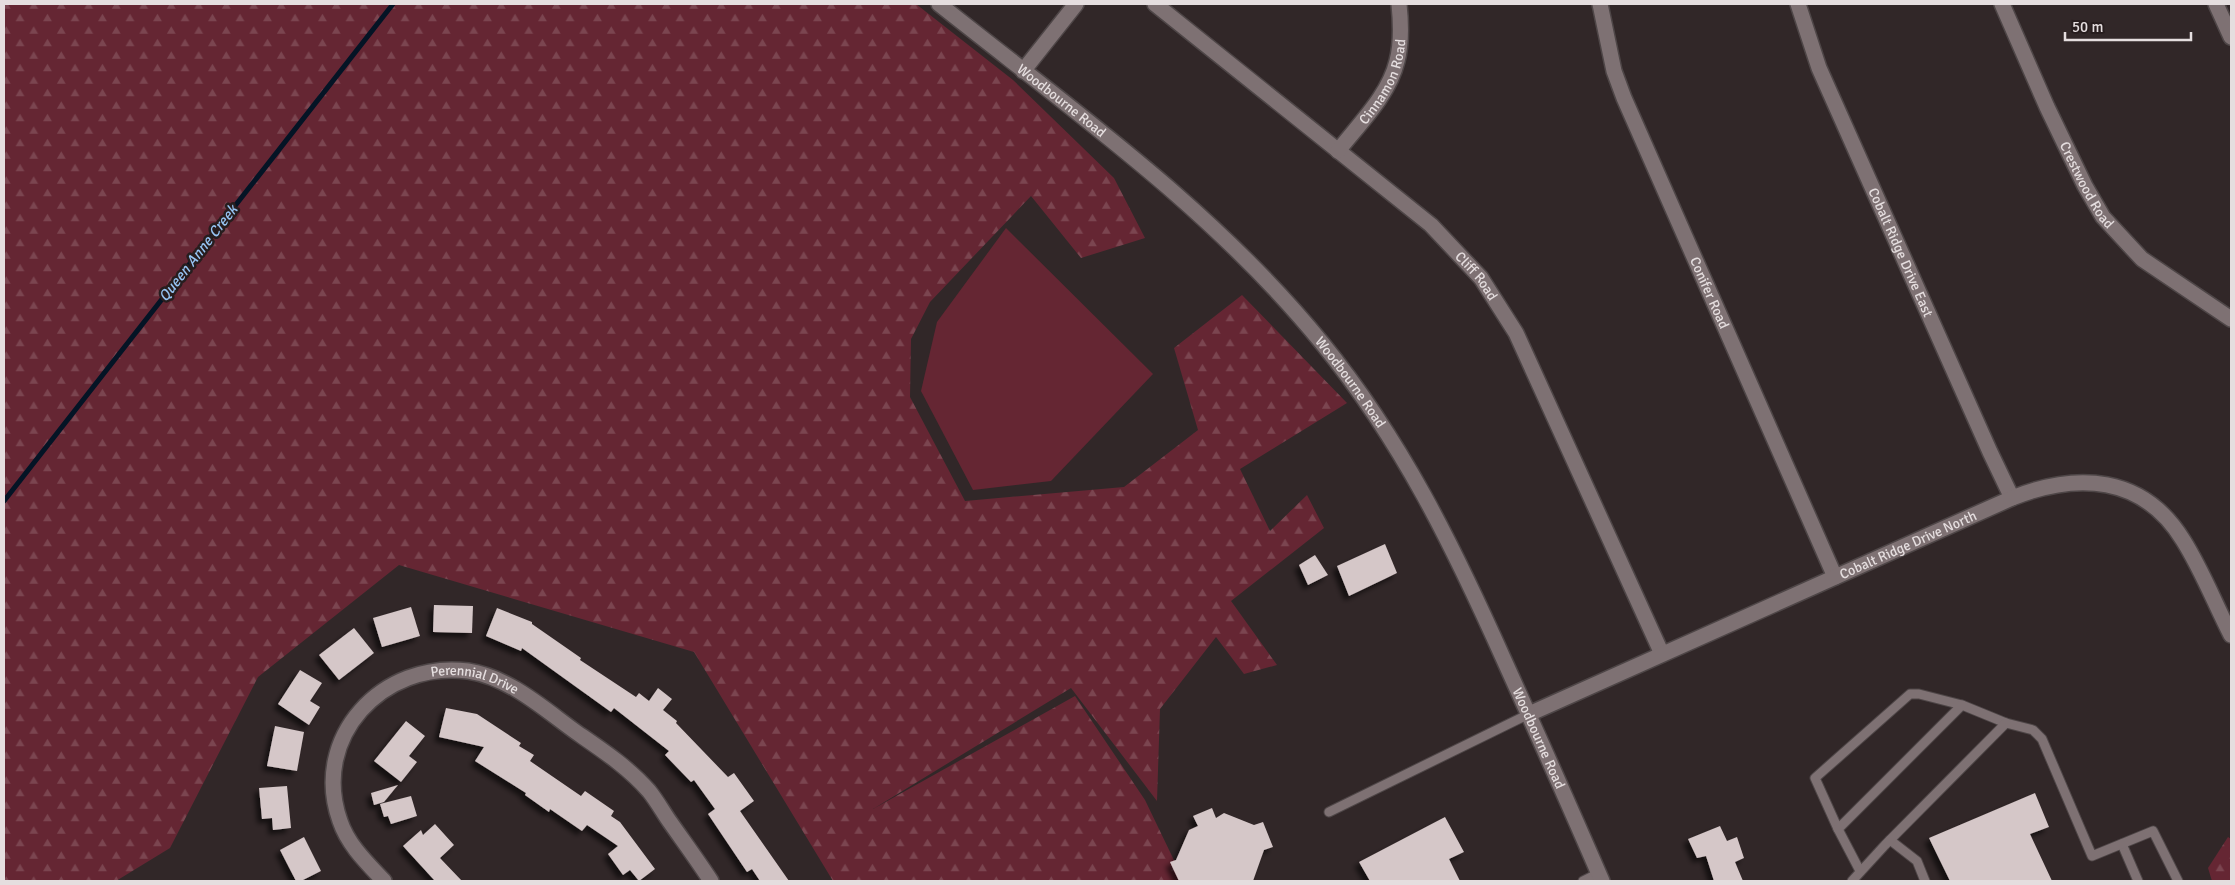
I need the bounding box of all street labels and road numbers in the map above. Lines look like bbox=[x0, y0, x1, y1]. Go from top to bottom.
street label: Cinnamon Road bbox=[1355, 38, 1409, 128]
street label: Woodbourne Road bbox=[1014, 60, 1110, 141]
street label: Crestwood Road bbox=[2056, 139, 2118, 232]
street label: Cobalt Ridge Drive East bbox=[1865, 185, 1937, 320]
street label: Cliff Road bbox=[1452, 248, 1501, 303]
street label: Conifer Road bbox=[1687, 254, 1733, 331]
street label: Woodbourne Road bbox=[1312, 333, 1389, 431]
street label: Cobalt Ridge Drive North bbox=[1837, 507, 1979, 583]
street label: Perennial Drive bbox=[429, 661, 522, 698]
street label: Woodbourne Road bbox=[1509, 685, 1569, 791]

